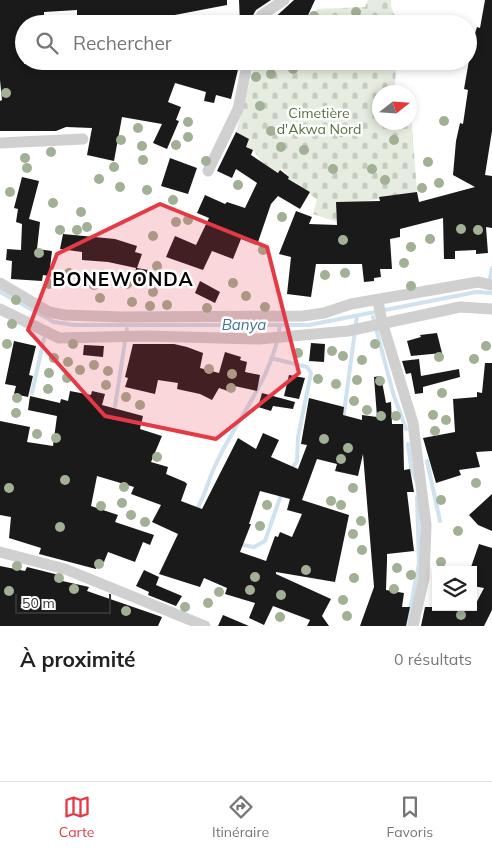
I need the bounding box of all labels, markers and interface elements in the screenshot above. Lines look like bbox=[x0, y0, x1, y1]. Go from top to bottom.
search box bbox=[15, 15, 477, 70]
icon: search bbox=[33, 29, 61, 57]
text: Rechercher bbox=[73, 31, 172, 55]
north arrow bbox=[372, 85, 417, 130]
park label: Cimetière d'Akwa Nord bbox=[277, 104, 361, 138]
district label: BONEWONDA bbox=[52, 267, 194, 291]
water label: Banya bbox=[222, 315, 266, 334]
map controls bbox=[432, 566, 477, 611]
button: layers bbox=[432, 566, 477, 611]
scale bar bbox=[15, 591, 111, 614]
text: 50 m bbox=[22, 594, 55, 612]
text: À proximité bbox=[20, 646, 136, 672]
text: 0 résultats bbox=[394, 649, 472, 669]
tab: Carte bbox=[59, 793, 94, 841]
tab: Itinéraire bbox=[212, 793, 269, 841]
tab: Favoris bbox=[387, 793, 433, 841]

